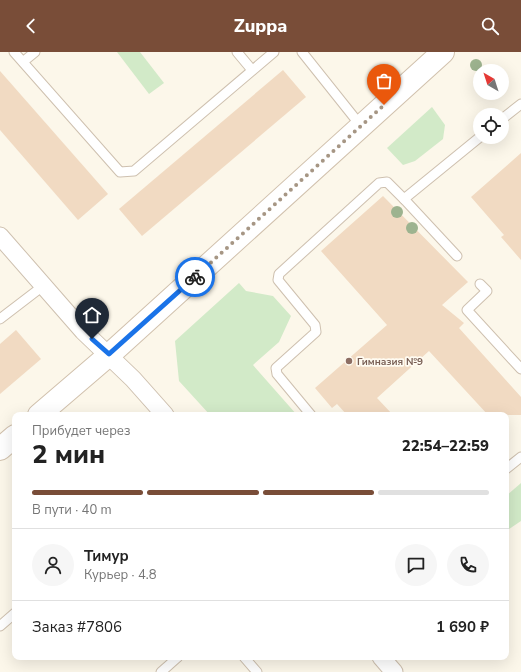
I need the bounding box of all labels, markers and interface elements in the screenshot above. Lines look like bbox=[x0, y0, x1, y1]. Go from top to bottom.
text: Zuppa bbox=[234, 14, 287, 38]
icon: back bbox=[20, 15, 42, 37]
icon: search bbox=[479, 15, 501, 37]
pin bbox=[367, 64, 401, 105]
north arrow bbox=[473, 64, 509, 100]
map controls bbox=[473, 64, 509, 144]
icon: bag bbox=[373, 70, 395, 92]
button: locate bbox=[473, 108, 509, 144]
courier bbox=[175, 257, 215, 297]
icon: bike bbox=[184, 266, 206, 288]
pin bbox=[75, 298, 109, 339]
icon: home bbox=[81, 304, 103, 326]
place label: Гимназия №9 bbox=[357, 355, 423, 369]
marker: Гимназия №9 bbox=[344, 356, 354, 366]
text: Прибудет через bbox=[32, 422, 130, 440]
text: 22:54–22:59 bbox=[402, 436, 489, 456]
text: 2 мин bbox=[32, 437, 105, 472]
text: В пути · 40 m bbox=[32, 501, 112, 519]
button: person bbox=[32, 544, 74, 586]
button: chat bbox=[395, 544, 437, 586]
button: phone bbox=[447, 544, 489, 586]
text: Тимур bbox=[84, 546, 129, 566]
text: Курьер · 4.8 bbox=[84, 566, 157, 584]
text: Заказ #7806 bbox=[32, 617, 122, 637]
text: 1 690 ₽ bbox=[436, 617, 489, 637]

